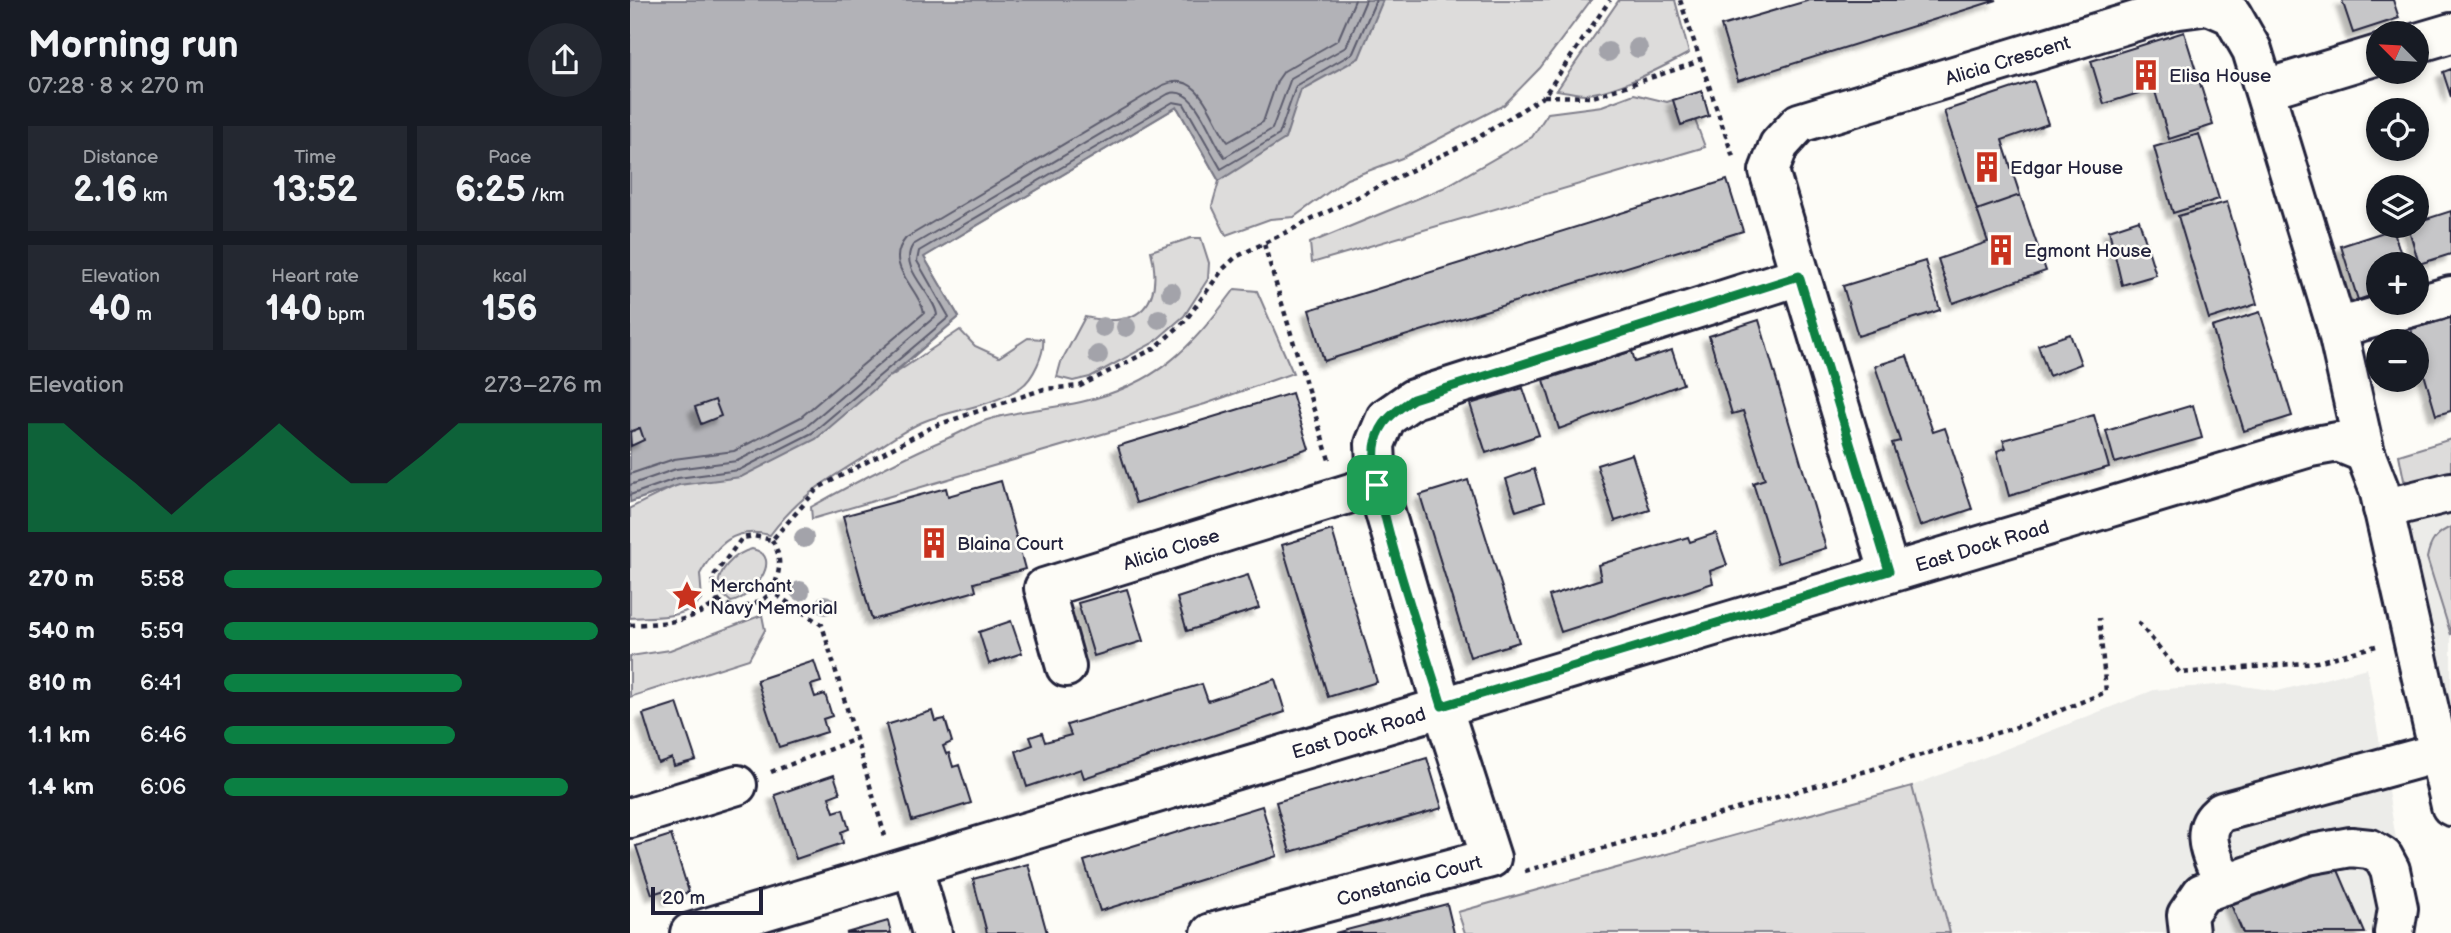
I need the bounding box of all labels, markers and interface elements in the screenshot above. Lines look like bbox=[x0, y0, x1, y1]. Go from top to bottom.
north arrow bbox=[2366, 21, 2429, 84]
map controls bbox=[2366, 21, 2429, 392]
text: Morning run bbox=[28, 23, 239, 68]
button: share bbox=[528, 23, 602, 97]
street label: Alicia Crescent bbox=[1943, 31, 2073, 91]
building icon: Elisa House bbox=[2129, 58, 2163, 92]
place label: Elisa House bbox=[2169, 65, 2271, 88]
text: 07:28 · 8 × 270 m bbox=[28, 72, 204, 100]
button: locate bbox=[2366, 98, 2429, 161]
text: Distance bbox=[82, 146, 158, 169]
text: Time bbox=[294, 146, 336, 169]
text: Pace bbox=[488, 146, 531, 169]
building icon: Edgar House bbox=[1970, 150, 2004, 184]
place label: Edgar House bbox=[2010, 157, 2123, 180]
text: 2.16 bbox=[73, 169, 138, 212]
text: 13:52 bbox=[273, 169, 357, 212]
text: 6:25 bbox=[455, 169, 526, 212]
button: layers bbox=[2366, 175, 2429, 238]
text: km bbox=[138, 184, 168, 207]
text: /km bbox=[526, 184, 564, 207]
building icon: Egmont House bbox=[1984, 233, 2018, 267]
place label: Egmont House bbox=[2024, 240, 2151, 263]
button: + bbox=[2366, 252, 2429, 315]
text: Elevation bbox=[81, 265, 160, 288]
text: Heart rate bbox=[271, 265, 359, 288]
text: kcal bbox=[493, 265, 527, 288]
text: 40 bbox=[89, 288, 131, 331]
text: 140 bbox=[265, 288, 322, 331]
text: 156 bbox=[482, 288, 538, 331]
text: m bbox=[131, 303, 152, 326]
text: bpm bbox=[322, 303, 365, 326]
button: − bbox=[2366, 329, 2429, 392]
text: Elevation bbox=[28, 371, 124, 399]
text: 273–276 m bbox=[484, 371, 602, 399]
pin bbox=[1347, 455, 1407, 515]
icon: arrive bbox=[1358, 466, 1396, 504]
street label: East Dock Road bbox=[1913, 516, 2052, 578]
street label: Alicia Close bbox=[1120, 524, 1223, 576]
building icon: Blaina Court bbox=[917, 526, 951, 560]
place label: Blaina Court bbox=[957, 533, 1064, 556]
text: 270 m bbox=[28, 565, 94, 593]
text: 5:58 bbox=[140, 565, 184, 593]
place label: Merchant Navy Memorial bbox=[710, 575, 838, 620]
place icon: Merchant Navy Memorial bbox=[670, 579, 704, 613]
text: 540 m bbox=[28, 617, 95, 645]
text: 5:59 bbox=[140, 617, 184, 645]
text: 810 m bbox=[28, 669, 92, 697]
text: 6:41 bbox=[140, 669, 182, 697]
street label: East Dock Road bbox=[1289, 703, 1429, 765]
text: 1.1 km bbox=[28, 721, 90, 749]
text: 6:46 bbox=[140, 721, 187, 749]
text: 1.4 km bbox=[28, 773, 94, 801]
text: 6:06 bbox=[140, 773, 186, 801]
street label: Constancia Court bbox=[1334, 851, 1485, 912]
scale bar bbox=[651, 884, 763, 916]
text: 20 m bbox=[662, 887, 705, 910]

